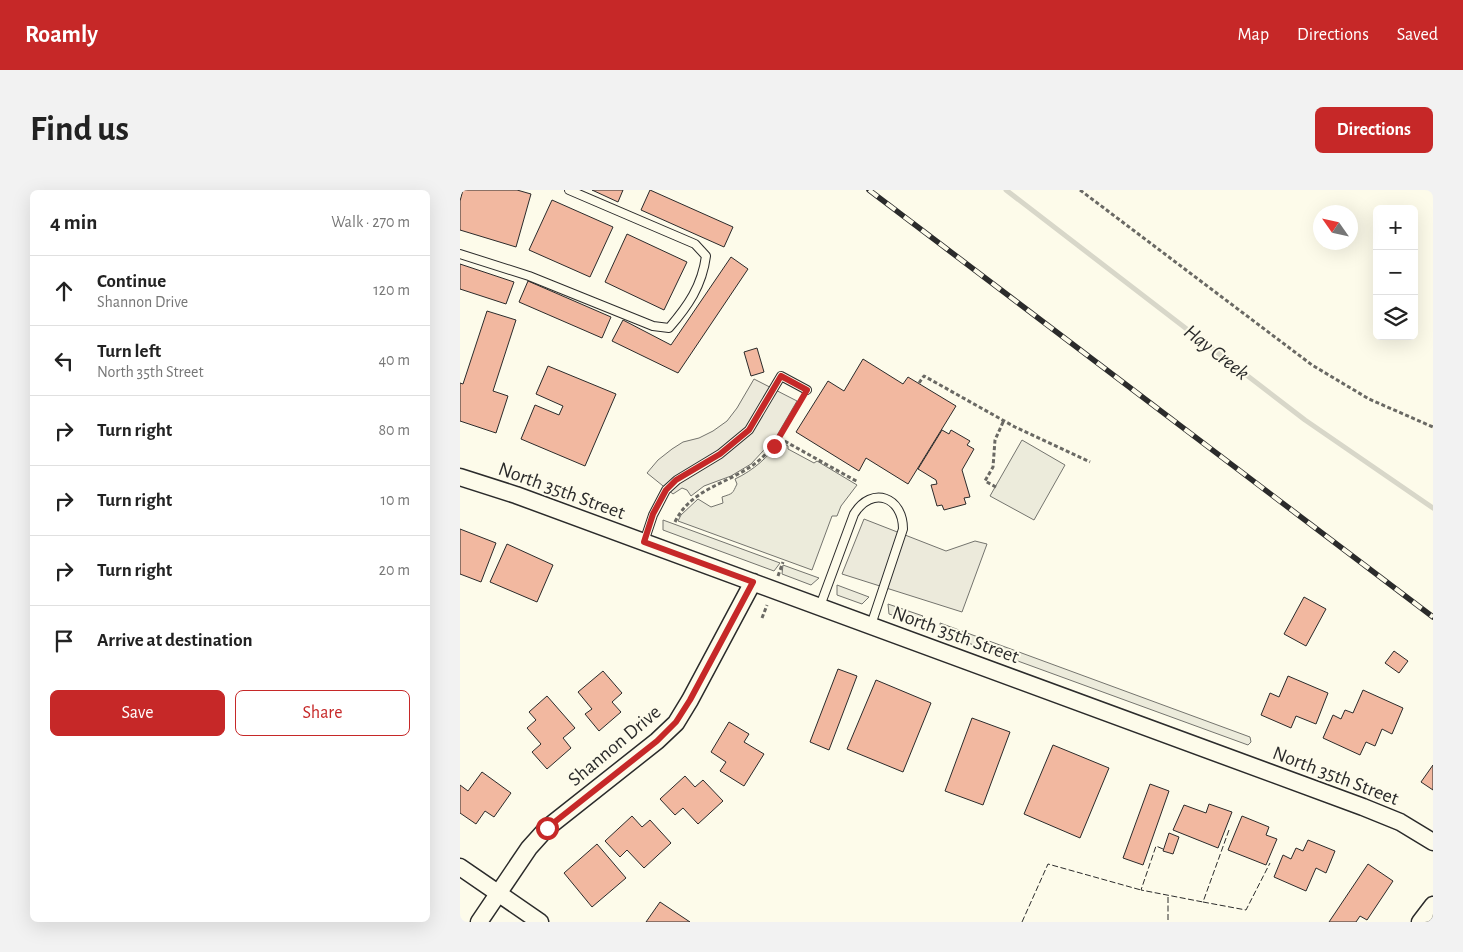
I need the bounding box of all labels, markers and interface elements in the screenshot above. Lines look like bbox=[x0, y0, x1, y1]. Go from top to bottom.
text: Roamly bbox=[25, 23, 98, 47]
text: Map bbox=[1238, 26, 1269, 44]
text: Directions bbox=[1297, 26, 1369, 44]
text: Saved bbox=[1397, 26, 1438, 44]
button: Directions bbox=[1315, 107, 1433, 153]
text: Find us bbox=[30, 112, 129, 147]
north arrow bbox=[1313, 205, 1358, 250]
map controls bbox=[1373, 205, 1418, 340]
button: + bbox=[1373, 205, 1418, 250]
text: 4 min bbox=[50, 212, 97, 233]
text: Walk · 270 m bbox=[331, 214, 410, 230]
button: − bbox=[1373, 250, 1418, 295]
text: Continue bbox=[97, 272, 166, 291]
icon: ahead bbox=[50, 277, 78, 305]
text: 120 m bbox=[373, 282, 410, 298]
text: Shannon Drive bbox=[97, 294, 188, 310]
button: layers bbox=[1373, 295, 1418, 340]
water label: Hay Creek bbox=[1180, 321, 1253, 384]
text: Turn left bbox=[97, 342, 161, 361]
icon: left bbox=[50, 347, 78, 375]
text: 40 m bbox=[378, 352, 410, 368]
text: North 35th Street bbox=[97, 364, 204, 380]
icon: right bbox=[50, 417, 78, 445]
text: Turn right bbox=[97, 421, 172, 440]
text: 80 m bbox=[379, 422, 410, 438]
route end bbox=[763, 435, 786, 458]
street label: North 35th Street bbox=[496, 459, 628, 523]
icon: right bbox=[50, 487, 78, 515]
text: Turn right bbox=[97, 491, 172, 510]
text: 10 m bbox=[381, 492, 410, 508]
icon: right bbox=[50, 557, 78, 585]
text: Turn right bbox=[97, 561, 172, 580]
text: 20 m bbox=[379, 562, 410, 578]
street label: North 35th Street bbox=[890, 603, 1022, 667]
icon: arrive bbox=[50, 627, 78, 655]
text: Arrive at destination bbox=[97, 631, 253, 650]
button: Save bbox=[50, 690, 225, 736]
button: Share bbox=[235, 690, 410, 736]
street label: Shannon Drive bbox=[565, 701, 665, 790]
street label: North 35th Street bbox=[1270, 743, 1402, 809]
route start bbox=[536, 817, 559, 840]

